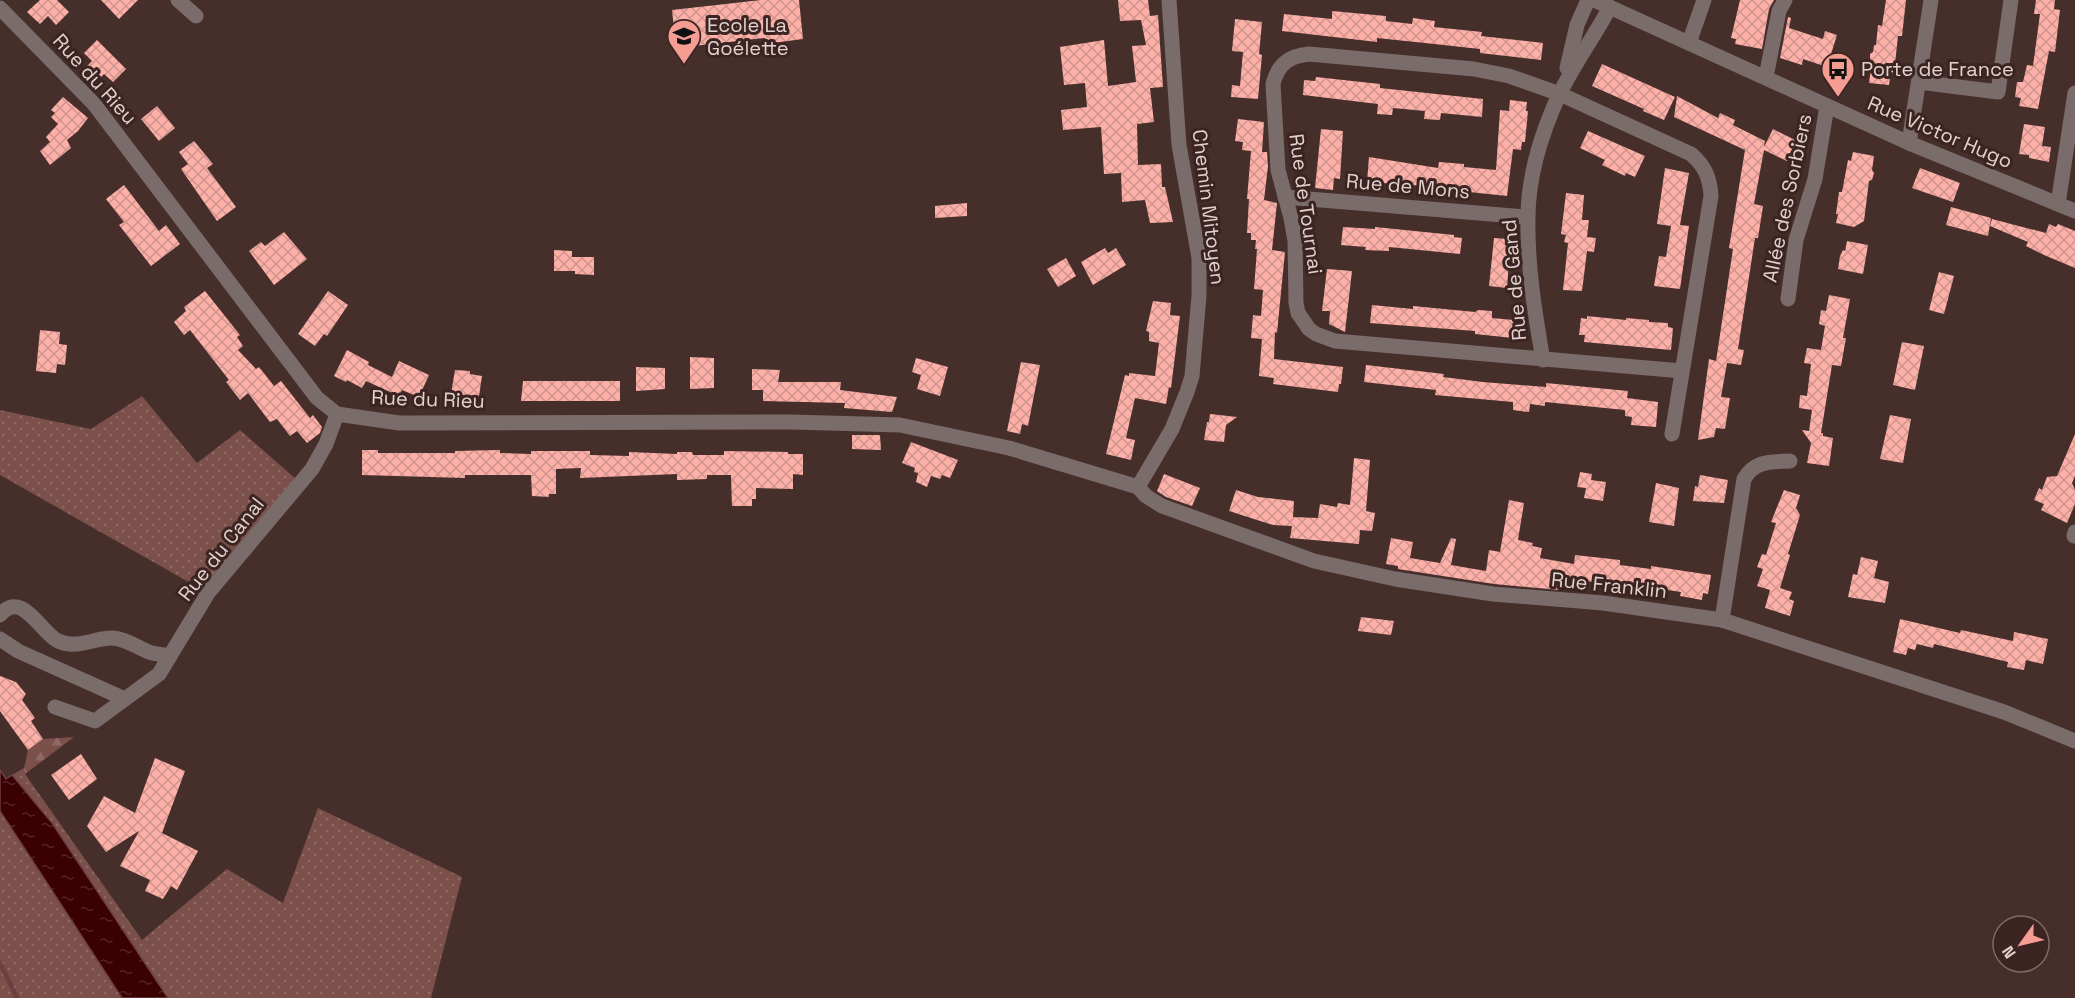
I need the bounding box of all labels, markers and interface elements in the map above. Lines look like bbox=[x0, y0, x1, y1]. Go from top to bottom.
place label: Ecole La Goélette bbox=[707, 12, 789, 61]
school or university icon: Ecole La Goélette bbox=[666, 18, 702, 65]
street label: Rue du Rieu bbox=[47, 28, 143, 130]
bus stop icon: Porte de France bbox=[1820, 51, 1856, 98]
place label: Porte de France bbox=[1861, 56, 2014, 82]
street label: Rue Victor Hugo bbox=[1864, 90, 2016, 174]
street label: Allée des Sorbiers bbox=[1756, 112, 1818, 284]
street label: Chemin Mitoyen bbox=[1187, 128, 1231, 286]
street label: Rue de Tournai bbox=[1283, 132, 1329, 276]
street label: Rue de Mons bbox=[1345, 168, 1471, 204]
street label: Rue de Gand bbox=[1496, 218, 1532, 342]
street label: Rue du Rieu bbox=[371, 384, 485, 414]
street label: Rue du Canal bbox=[172, 492, 270, 606]
street label: Rue Franklin bbox=[1550, 566, 1668, 604]
north arrow bbox=[1991, 914, 2051, 974]
text: N bbox=[1997, 942, 2021, 962]

